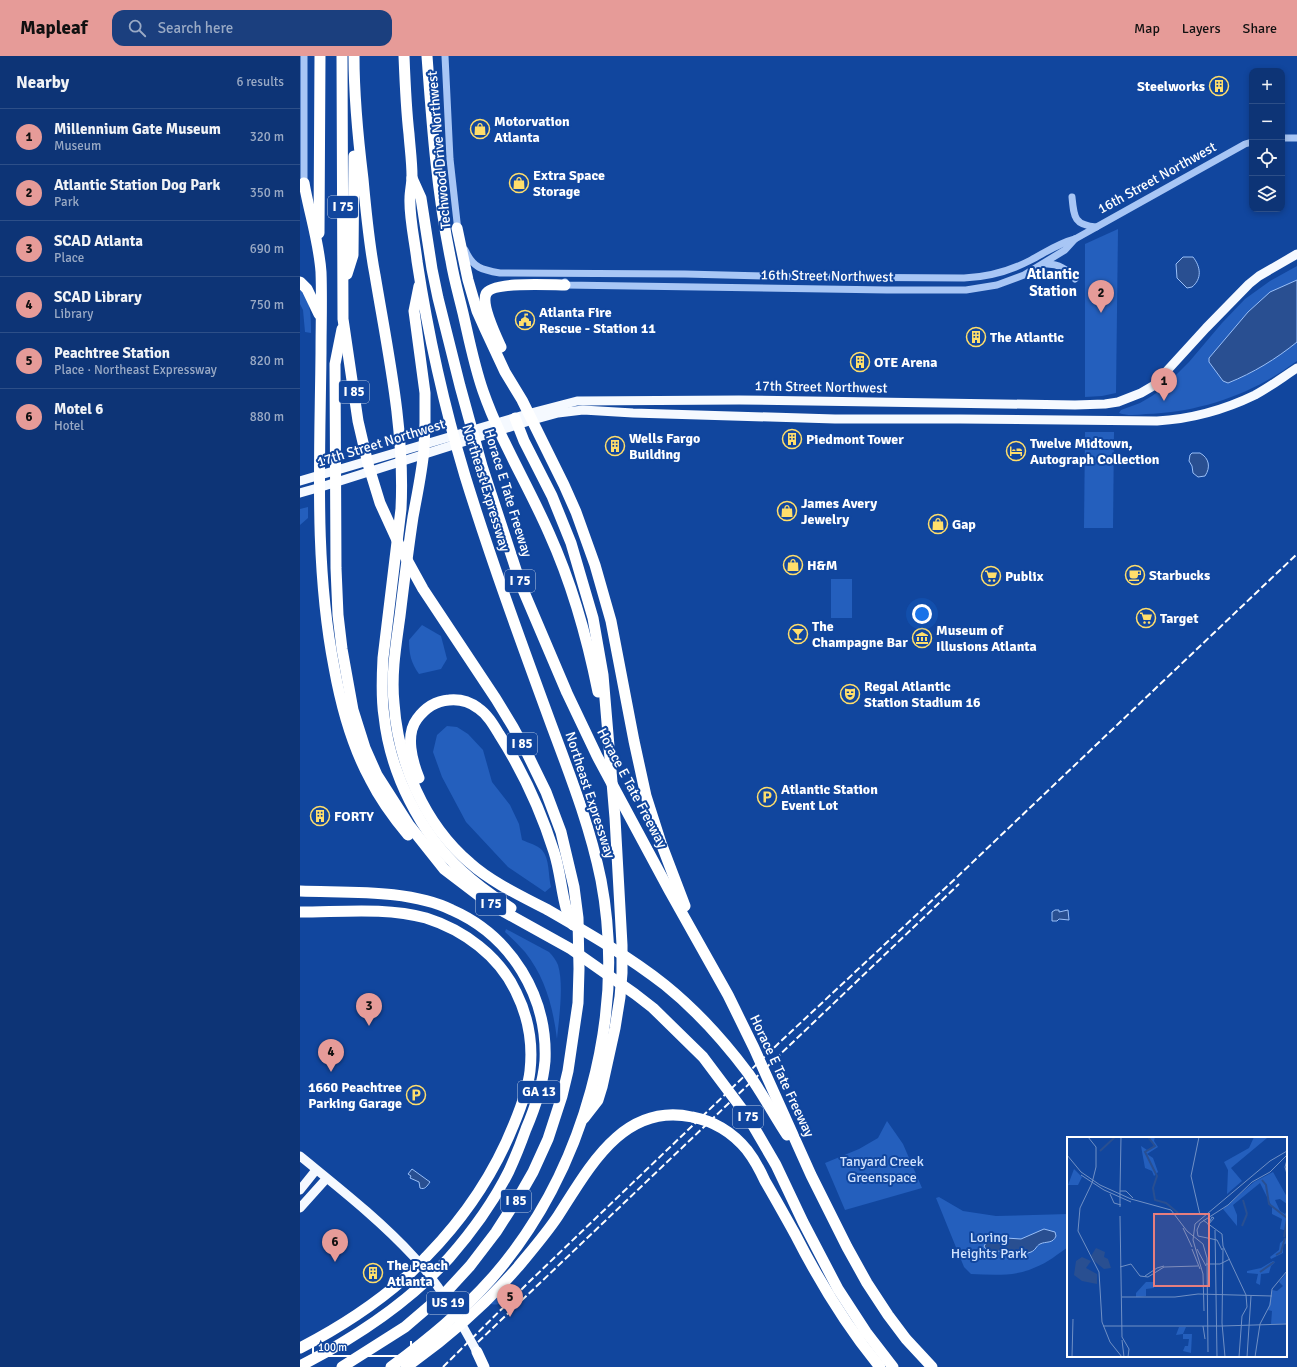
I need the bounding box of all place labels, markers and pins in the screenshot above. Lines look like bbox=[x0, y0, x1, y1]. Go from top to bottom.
building icon: Steelworks bbox=[1208, 75, 1230, 97]
place label: Steelworks bbox=[1137, 78, 1205, 95]
place label: Motorvation Atlanta bbox=[494, 113, 570, 146]
shop icon: Motorvation Atlanta bbox=[469, 118, 491, 140]
place label: Extra Space Storage bbox=[533, 167, 605, 200]
shop icon: Extra Space Storage bbox=[508, 172, 530, 194]
pin: 2 bbox=[1088, 280, 1114, 313]
place label: Atlanta Fire Rescue - Station 11 bbox=[539, 304, 656, 337]
public building icon: Atlanta Fire Rescue - Station 11 bbox=[514, 309, 536, 331]
building icon: The Atlantic bbox=[965, 326, 987, 348]
place label: The Atlantic bbox=[990, 329, 1064, 346]
building icon: OTE Arena bbox=[849, 351, 871, 373]
place label: OTE Arena bbox=[874, 354, 937, 371]
pin: 1 bbox=[1151, 368, 1177, 401]
building icon: Piedmont Tower bbox=[781, 428, 803, 450]
place label: Wells Fargo Building bbox=[629, 430, 700, 463]
place label: Piedmont Tower bbox=[806, 431, 904, 448]
building icon: Wells Fargo Building bbox=[604, 435, 626, 457]
place label: Twelve Midtown, Autograph Collection bbox=[1030, 435, 1160, 468]
hotel icon: Twelve Midtown, Autograph Collection bbox=[1005, 440, 1027, 462]
place label: James Avery Jewelry bbox=[801, 495, 877, 528]
shop icon: James Avery Jewelry bbox=[776, 500, 798, 522]
shop icon: Gap bbox=[927, 513, 949, 535]
place label: Gap bbox=[952, 516, 976, 533]
shop icon: H&M bbox=[782, 554, 804, 576]
place label: H&M bbox=[807, 557, 837, 574]
cafe icon: Starbucks bbox=[1124, 564, 1146, 586]
supermarket icon: Publix bbox=[980, 565, 1002, 587]
place label: Starbucks bbox=[1149, 567, 1210, 584]
place label: Publix bbox=[1005, 568, 1044, 585]
supermarket icon: Target bbox=[1135, 607, 1157, 629]
place label: Target bbox=[1160, 610, 1199, 627]
place label: The Champagne Bar bbox=[812, 618, 908, 651]
place label: Museum of Illusions Atlanta bbox=[936, 622, 1037, 655]
bar icon: The Champagne Bar bbox=[787, 623, 809, 645]
museum icon: Museum of Illusions Atlanta bbox=[911, 627, 933, 649]
place label: Regal Atlantic Station Stadium 16 bbox=[864, 678, 981, 711]
theatre icon: Regal Atlantic Station Stadium 16 bbox=[839, 683, 861, 705]
place label: Atlantic Station Event Lot bbox=[781, 781, 878, 814]
parking icon: Atlantic Station Event Lot bbox=[756, 786, 778, 808]
building icon: FORTY bbox=[309, 805, 331, 827]
place label: FORTY bbox=[334, 808, 374, 825]
pin: 3 bbox=[356, 993, 382, 1026]
pin: 4 bbox=[318, 1039, 344, 1072]
place label: 1660 Peachtree Parking Garage bbox=[308, 1079, 402, 1112]
parking icon: 1660 Peachtree Parking Garage bbox=[405, 1084, 427, 1106]
pin: 6 bbox=[322, 1229, 348, 1262]
place label: The Peach Atlanta bbox=[387, 1257, 448, 1290]
building icon: The Peach Atlanta bbox=[362, 1262, 384, 1284]
pin: 5 bbox=[497, 1284, 523, 1317]

